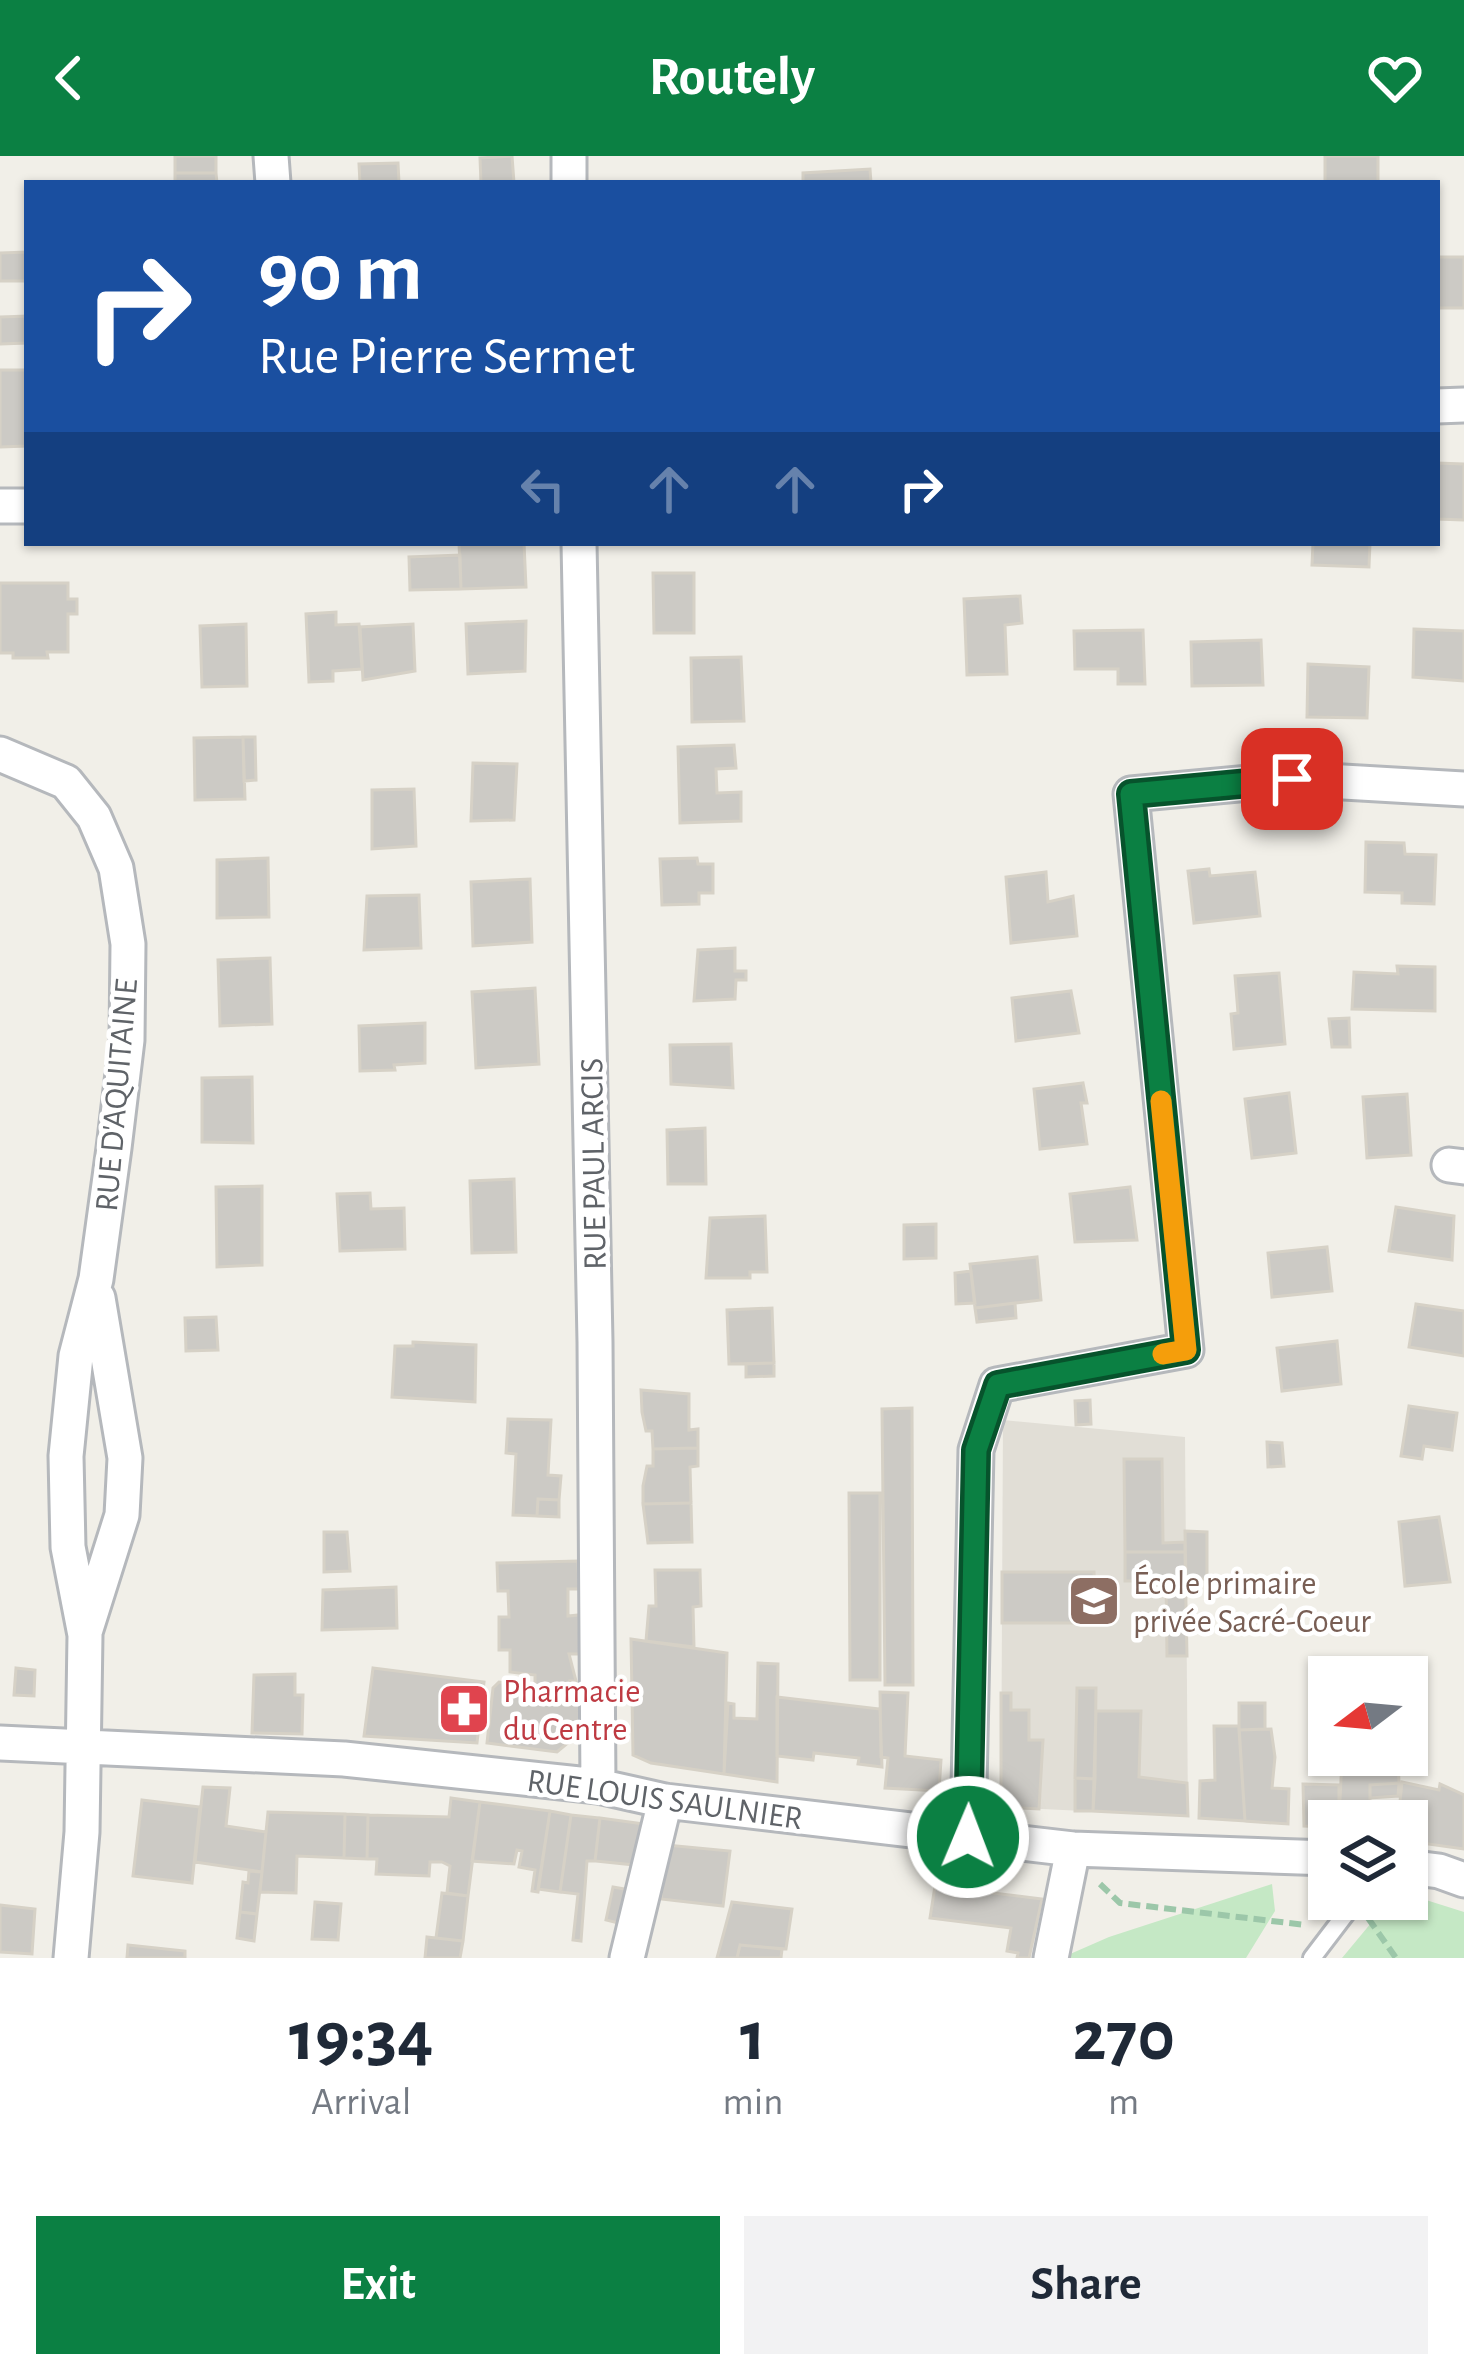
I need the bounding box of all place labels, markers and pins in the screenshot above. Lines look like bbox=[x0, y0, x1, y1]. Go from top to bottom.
pin bbox=[1241, 728, 1343, 830]
place label: École primaire privée Sacré-Coeur bbox=[1133, 1564, 1371, 1639]
school or university icon: École primaire privée Sacré-Coeur bbox=[1066, 1573, 1122, 1629]
place label: Pharmacie du Centre bbox=[503, 1676, 640, 1747]
pharmacy icon: Pharmacie du Centre bbox=[436, 1681, 492, 1737]

